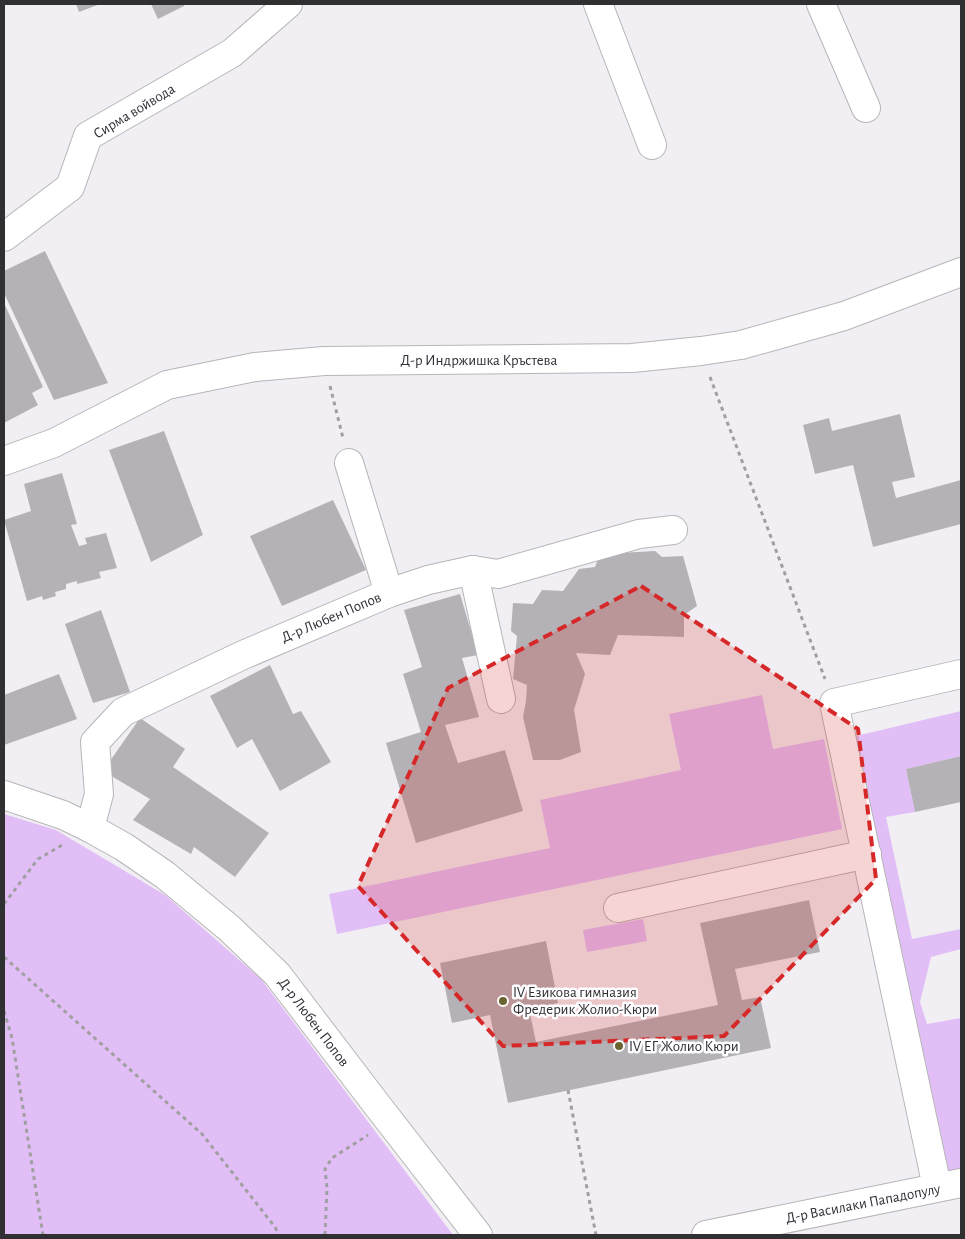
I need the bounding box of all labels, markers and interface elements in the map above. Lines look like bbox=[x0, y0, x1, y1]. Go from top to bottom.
street label: Сирма войвода bbox=[91, 81, 178, 142]
street label: Д-р Индржишка Кръстева bbox=[401, 353, 558, 368]
street label: Д-р Любен Попов bbox=[279, 590, 383, 645]
street label: Д-р Любен Попов bbox=[275, 975, 352, 1069]
place label: IV Езикова гимназия Фредерик Жолио-Кюри bbox=[513, 985, 657, 1017]
marker: IV Езикова гимназия Фредерик Жолио-Кюри bbox=[497, 995, 509, 1007]
place label: IV ЕГ Жолио Кюри bbox=[629, 1039, 739, 1054]
marker: IV ЕГ Жолио Кюри bbox=[613, 1040, 625, 1052]
street label: Д-р Василаки Пападопулу bbox=[785, 1181, 942, 1226]

